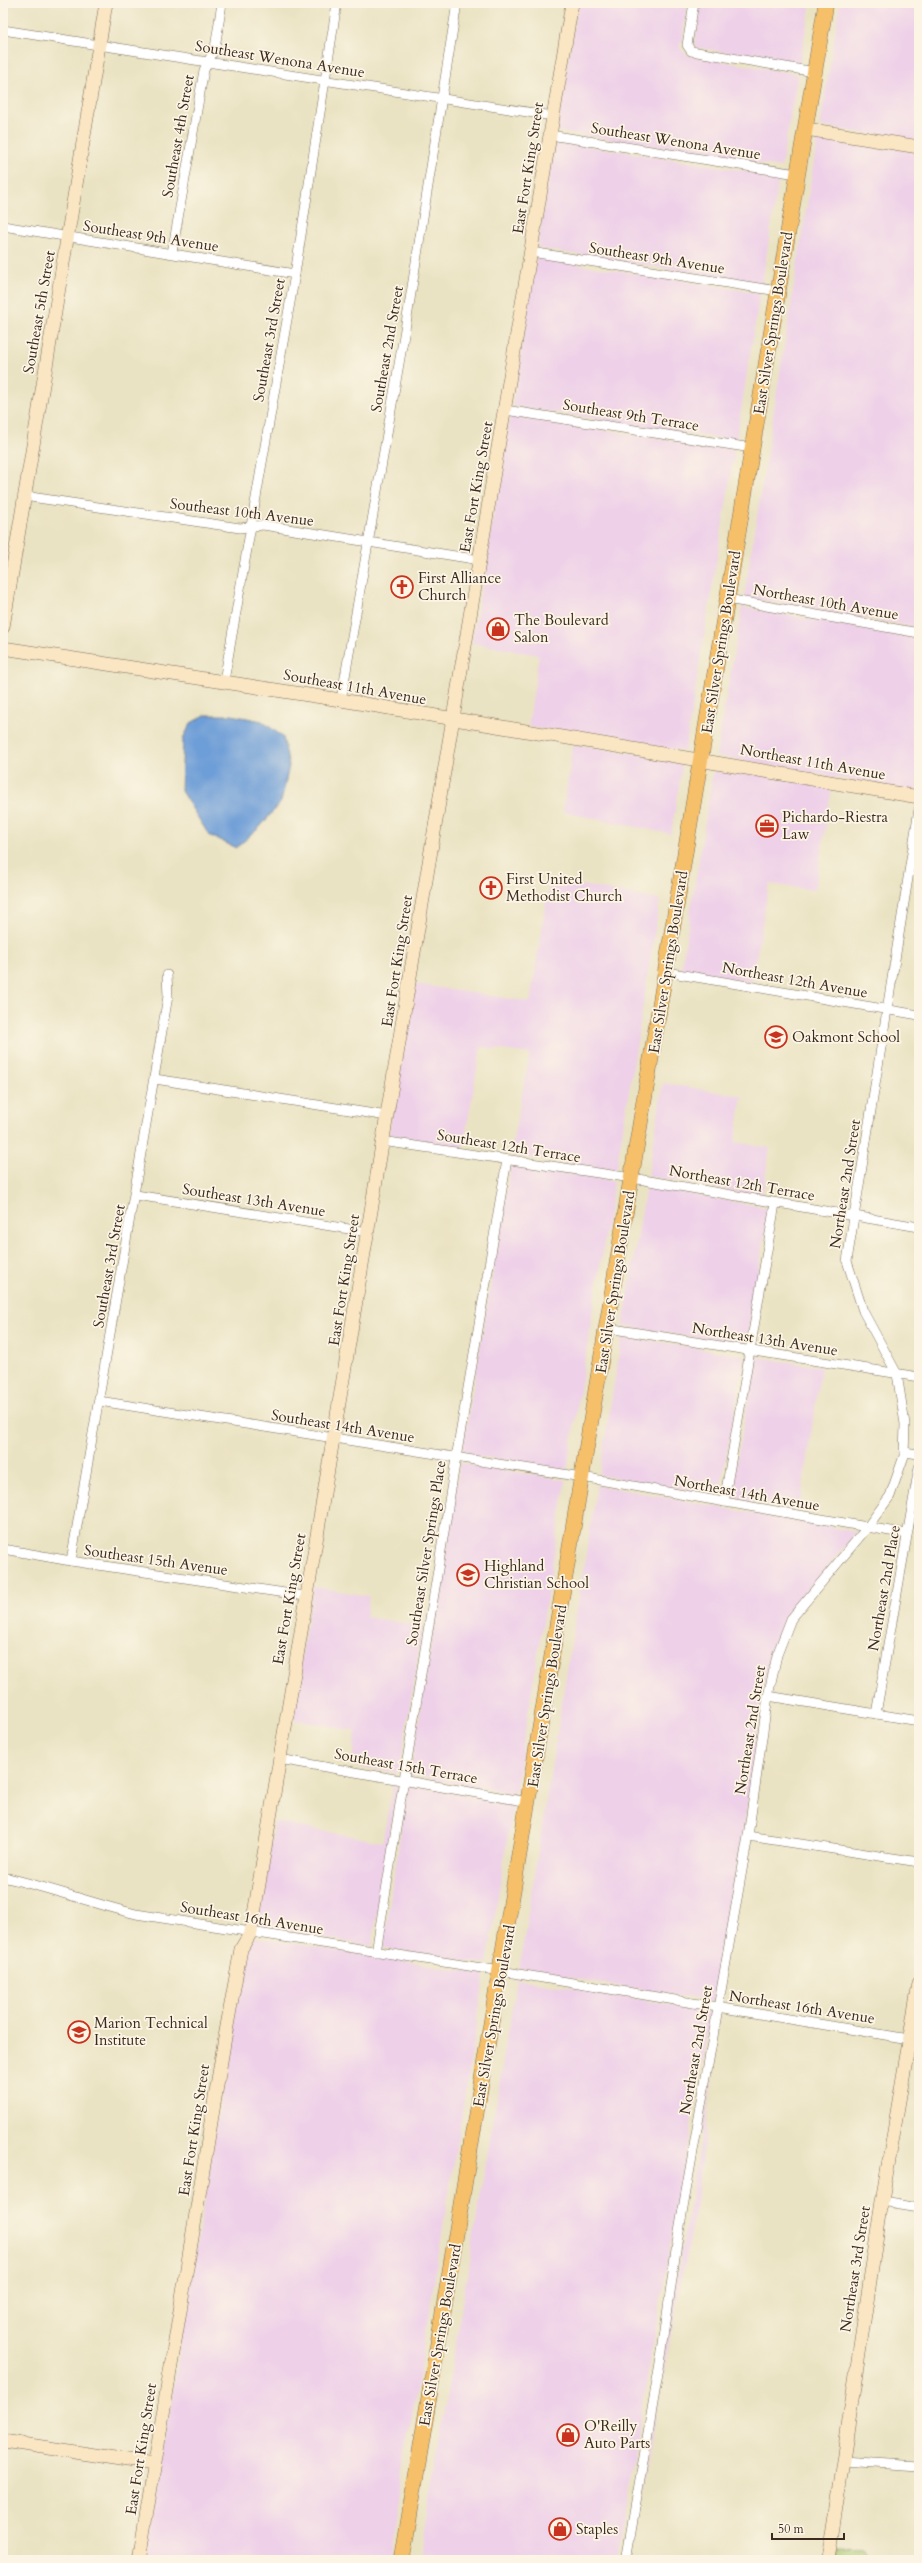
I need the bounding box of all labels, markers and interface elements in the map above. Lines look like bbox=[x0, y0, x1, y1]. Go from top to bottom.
street label: Southeast Wenona Avenue bbox=[194, 36, 366, 82]
street label: Southeast 4th Street bbox=[157, 73, 199, 199]
street label: East Fort King Street bbox=[508, 101, 548, 235]
street label: Southeast Wenona Avenue bbox=[590, 118, 762, 164]
street label: Southeast 9th Avenue bbox=[82, 215, 221, 257]
street label: East Silver Springs Boulevard bbox=[749, 230, 797, 416]
street label: Southeast 9th Avenue bbox=[588, 237, 727, 279]
street label: Southeast 5th Street bbox=[18, 249, 60, 375]
street label: Southeast 3rd Street bbox=[248, 276, 290, 403]
street label: Southeast 2nd Street bbox=[366, 284, 408, 414]
street label: Southeast 9th Terrace bbox=[562, 394, 701, 436]
street label: East Fort King Street bbox=[455, 420, 497, 554]
street label: Southeast 10th Avenue bbox=[169, 493, 315, 531]
street label: East Silver Springs Boulevard bbox=[697, 549, 745, 735]
place label: First Alliance Church bbox=[418, 568, 501, 605]
church icon: First Alliance Church bbox=[389, 574, 415, 600]
street label: Northeast 10th Avenue bbox=[752, 579, 901, 625]
place label: The Boulevard Salon bbox=[514, 610, 609, 647]
shop icon: The Boulevard Salon bbox=[485, 616, 511, 642]
street label: Southeast 11th Avenue bbox=[282, 665, 428, 709]
street label: Northeast 11th Avenue bbox=[739, 739, 888, 785]
place label: Pichardo-Riestra Law bbox=[782, 807, 889, 844]
office icon: Pichardo-Riestra Law bbox=[754, 813, 780, 839]
place label: First United Methodist Church bbox=[506, 869, 623, 906]
street label: East Silver Springs Boulevard bbox=[644, 869, 692, 1055]
church icon: First United Methodist Church bbox=[478, 875, 504, 901]
street label: East Fort King Street bbox=[377, 894, 417, 1028]
street label: Northeast 12th Avenue bbox=[721, 957, 870, 1003]
school or university icon: Oakmont School bbox=[763, 1024, 789, 1050]
place label: Oakmont School bbox=[792, 1027, 900, 1047]
street label: Northeast 2nd Street bbox=[825, 1118, 865, 1250]
street label: Southeast 12th Terrace bbox=[436, 1125, 582, 1167]
street label: Northeast 12th Terrace bbox=[668, 1160, 817, 1206]
street label: Southeast 13th Avenue bbox=[181, 1179, 327, 1221]
street label: East Silver Springs Boulevard bbox=[591, 1189, 639, 1375]
street label: Southeast 3rd Street bbox=[88, 1202, 130, 1329]
street label: East Fort King Street bbox=[324, 1213, 364, 1347]
street label: Northeast 13th Avenue bbox=[691, 1318, 840, 1360]
street label: Southeast 14th Avenue bbox=[270, 1405, 416, 1447]
street label: Southeast Silver Springs Place bbox=[401, 1459, 451, 1647]
street label: Northeast 14th Avenue bbox=[673, 1470, 822, 1516]
street label: Northeast 2nd Place bbox=[863, 1523, 905, 1653]
street label: East Fort King Street bbox=[268, 1532, 310, 1666]
street label: Southeast 15th Avenue bbox=[83, 1540, 229, 1580]
place label: Highland Christian School bbox=[484, 1556, 589, 1593]
school or university icon: Highland Christian School bbox=[455, 1562, 481, 1588]
street label: East Silver Springs Boulevard bbox=[523, 1603, 571, 1789]
street label: Northeast 2nd Street bbox=[730, 1664, 770, 1796]
street label: Southeast 15th Terrace bbox=[333, 1744, 479, 1788]
street label: Southeast 16th Avenue bbox=[179, 1897, 325, 1939]
street label: East Silver Springs Boulevard bbox=[468, 1923, 520, 2109]
street label: Northeast 2nd Street bbox=[675, 1984, 717, 2116]
street label: Northeast 16th Avenue bbox=[728, 1986, 877, 2028]
place label: Marion Technical Institute bbox=[94, 2013, 208, 2050]
school or university icon: Marion Technical Institute bbox=[66, 2019, 92, 2045]
street label: East Fort King Street bbox=[174, 2063, 214, 2197]
street label: Northeast 3rd Street bbox=[835, 2204, 875, 2334]
street label: East Silver Springs Boulevard bbox=[414, 2242, 466, 2428]
street label: East Fort King Street bbox=[121, 2382, 161, 2516]
place label: O'Reilly Auto Parts bbox=[584, 2416, 650, 2453]
shop icon: O'Reilly Auto Parts bbox=[555, 2422, 581, 2448]
scale bar bbox=[772, 2515, 844, 2541]
shop icon: Staples bbox=[547, 2516, 573, 2542]
place label: Staples bbox=[576, 2519, 618, 2539]
text: 50 m bbox=[778, 2521, 805, 2537]

